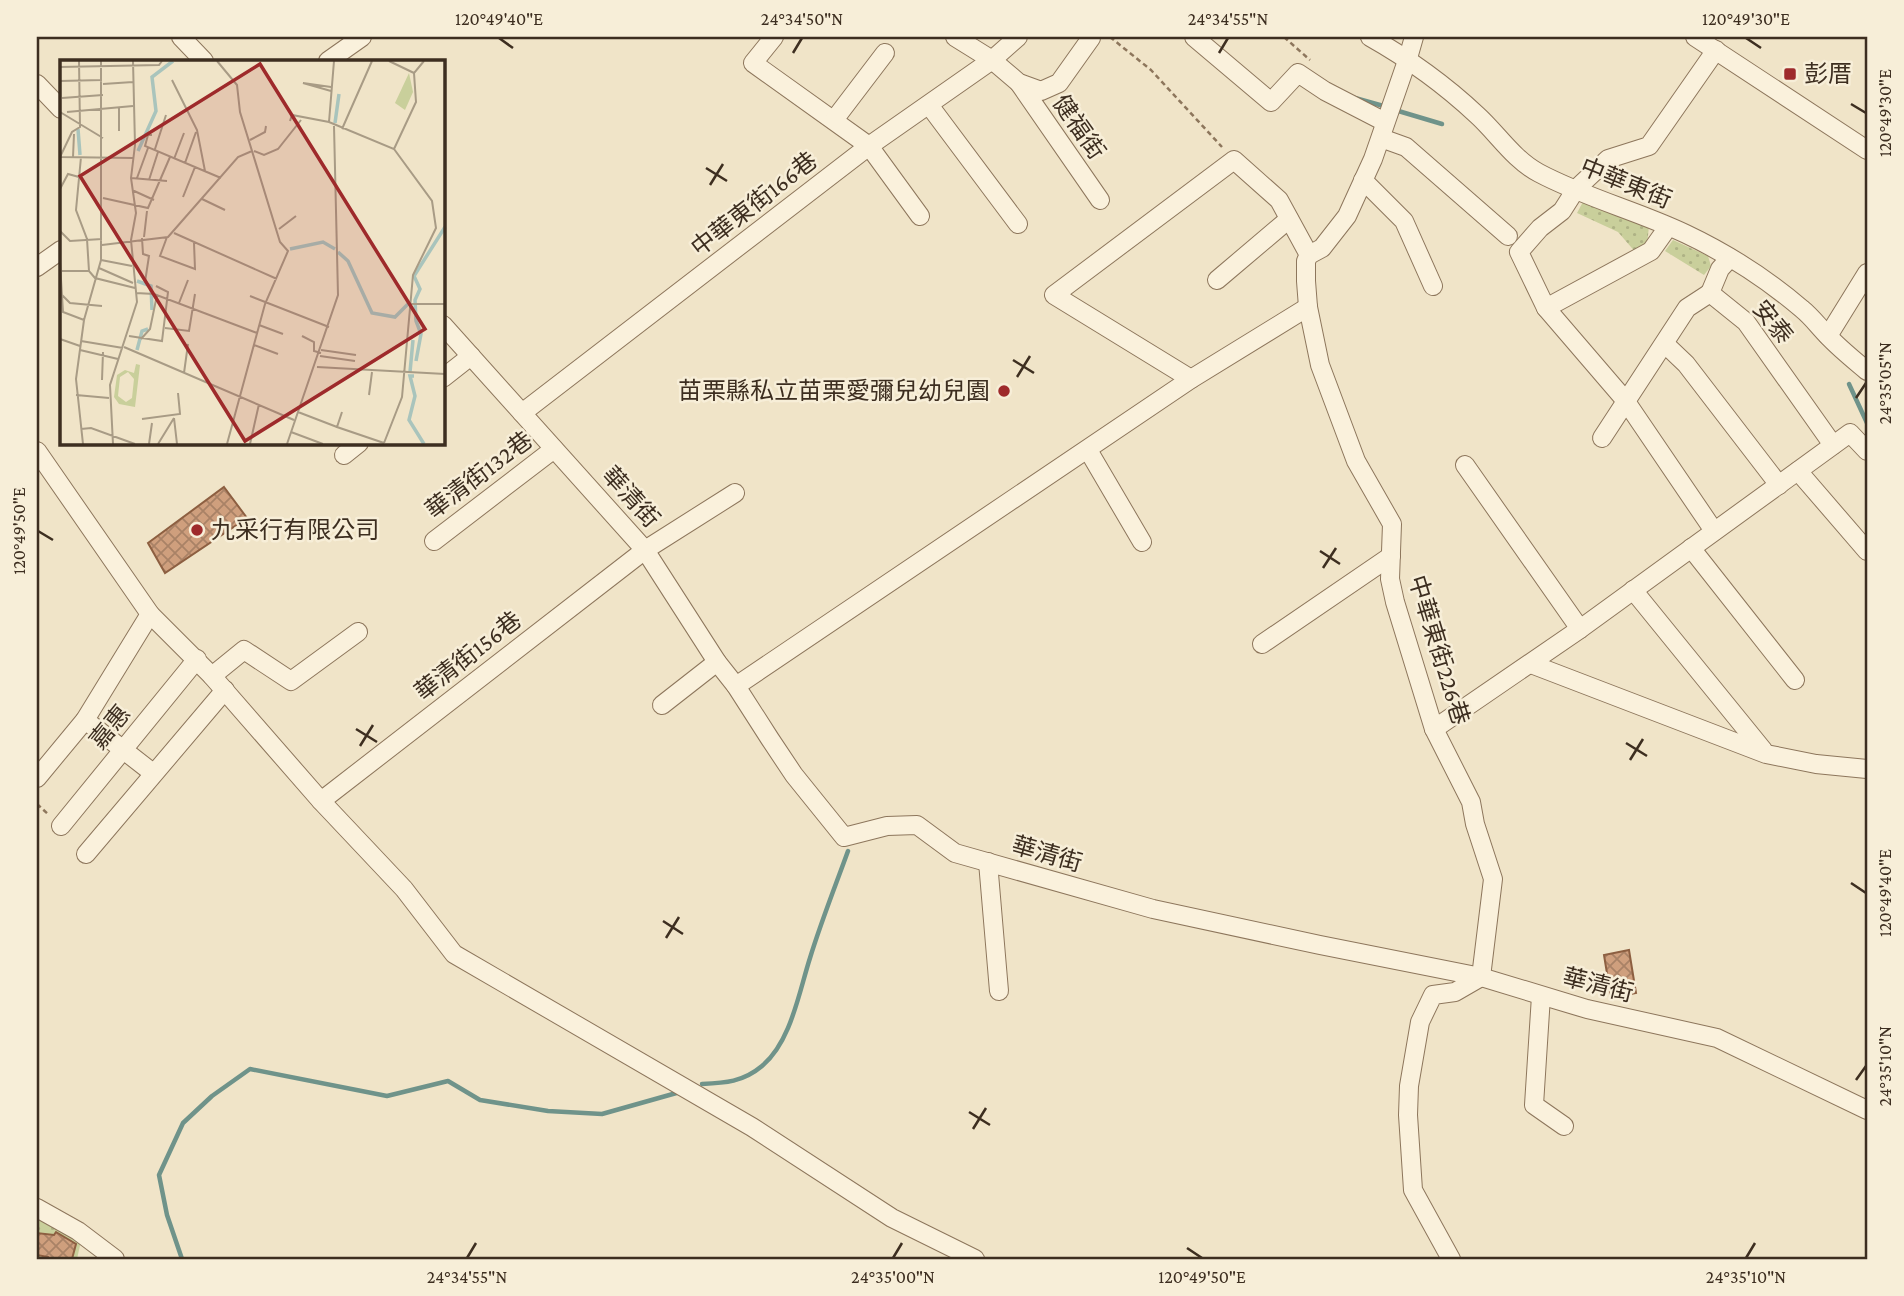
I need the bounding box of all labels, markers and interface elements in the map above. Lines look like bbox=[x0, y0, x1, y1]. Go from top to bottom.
text: 120°49'40"E bbox=[455, 9, 543, 29]
text: 24°34'50"N bbox=[761, 9, 843, 29]
text: 24°34'55"N bbox=[1188, 9, 1268, 29]
text: 120°49'30"E bbox=[1702, 9, 1790, 29]
inset map bbox=[60, 60, 444, 444]
place label: 彭厝 bbox=[1804, 60, 1852, 87]
marker: 彭厝 bbox=[1782, 66, 1798, 82]
text: 120°49'30"E bbox=[1875, 69, 1895, 157]
street label: 健福街 bbox=[1048, 89, 1111, 164]
street label: 中華東街166巷 bbox=[685, 146, 822, 261]
street label: 中華東街 bbox=[1577, 152, 1676, 213]
street label: 安泰 bbox=[1748, 295, 1799, 349]
text: 24°35'05"N bbox=[1875, 342, 1895, 424]
place label: 苗栗縣私立苗栗愛彌兒幼兒園 bbox=[678, 377, 990, 404]
marker: 苗栗縣私立苗栗愛彌兒幼兒園 bbox=[996, 383, 1012, 399]
street label: 華清街132巷 bbox=[420, 426, 537, 524]
street label: 華清街 bbox=[597, 461, 665, 532]
text: 120°49'50"E bbox=[9, 487, 29, 575]
place label: 九采行有限公司 bbox=[211, 516, 379, 543]
marker: 九采行有限公司 bbox=[189, 522, 205, 538]
street label: 中華東街226巷 bbox=[1404, 572, 1475, 728]
street label: 華清街156巷 bbox=[409, 606, 526, 705]
street label: 嘉惠 bbox=[84, 700, 135, 754]
street label: 華清街 bbox=[1009, 831, 1085, 876]
text: 120°49'40"E bbox=[1875, 849, 1895, 937]
street label: 華清街 bbox=[1560, 963, 1636, 1006]
text: 24°35'10"N bbox=[1875, 1026, 1895, 1106]
text: 24°34'55"N bbox=[427, 1267, 507, 1287]
text: 24°35'00"N bbox=[851, 1267, 935, 1287]
text: 120°49'50"E bbox=[1158, 1267, 1246, 1287]
text: 24°35'10"N bbox=[1706, 1267, 1786, 1287]

